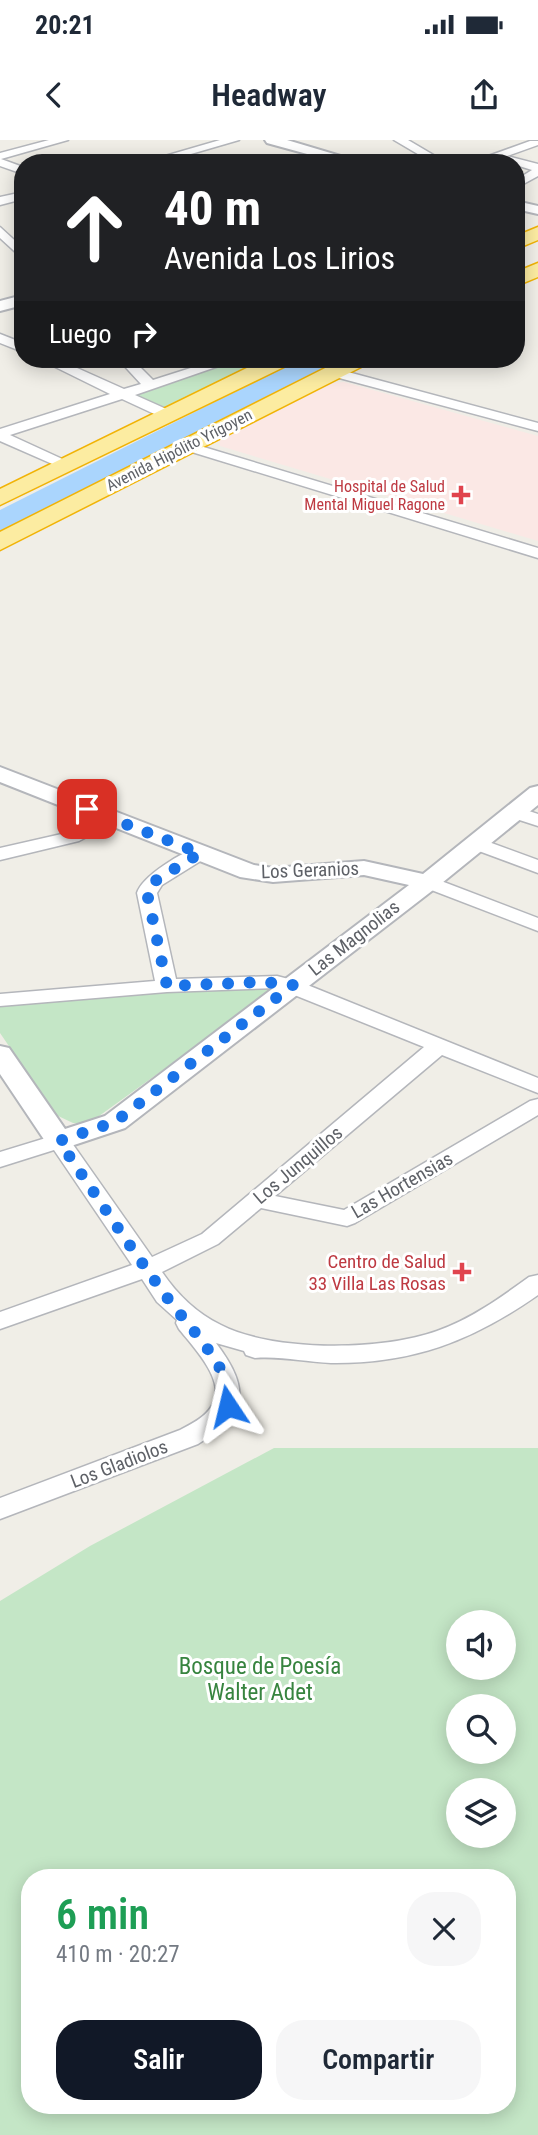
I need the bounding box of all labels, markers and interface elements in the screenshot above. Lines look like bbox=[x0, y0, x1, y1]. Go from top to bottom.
text: 20:21 bbox=[35, 10, 95, 40]
icon: back bbox=[35, 76, 73, 114]
text: Headway bbox=[211, 76, 327, 114]
icon: share bbox=[465, 76, 503, 114]
text: 40 m bbox=[164, 180, 261, 237]
icon: ahead bbox=[49, 182, 140, 273]
text: Avenida Los Lirios bbox=[164, 239, 395, 277]
icon: right bbox=[125, 315, 163, 353]
text: Luego bbox=[49, 319, 111, 349]
street label: Avenida Hipólito Yrigoyen bbox=[103, 405, 255, 495]
place label: Hospital de Salud Mental Miguel Ragone bbox=[304, 477, 445, 514]
marker: Hospital de Salud Mental Miguel Ragone bbox=[451, 485, 471, 505]
pin bbox=[57, 779, 117, 839]
icon: arrive bbox=[68, 790, 106, 828]
street label: Los Geranios bbox=[261, 857, 359, 883]
street label: Las Magnolias bbox=[304, 895, 404, 981]
street label: Los Junquillos bbox=[249, 1121, 347, 1209]
street label: Las Hortensias bbox=[347, 1147, 457, 1223]
place label: Centro de Salud 33 Villa Las Rosas bbox=[308, 1250, 446, 1295]
marker: Centro de Salud 33 Villa Las Rosas bbox=[452, 1262, 472, 1282]
position arrow bbox=[191, 1369, 265, 1443]
street label: Los Gladiolos bbox=[67, 1435, 171, 1493]
map controls bbox=[446, 1610, 516, 1848]
button: sound bbox=[446, 1610, 516, 1680]
park label: Bosque de Poesía Walter Adet bbox=[179, 1653, 341, 1706]
button: search bbox=[446, 1694, 516, 1764]
button: layers bbox=[446, 1778, 516, 1848]
text: 6 min bbox=[56, 1890, 149, 1939]
button: close bbox=[407, 1892, 481, 1966]
text: 410 m · 20:27 bbox=[56, 1941, 180, 1968]
button: Salir bbox=[56, 2020, 262, 2100]
button: Compartir bbox=[276, 2020, 481, 2100]

